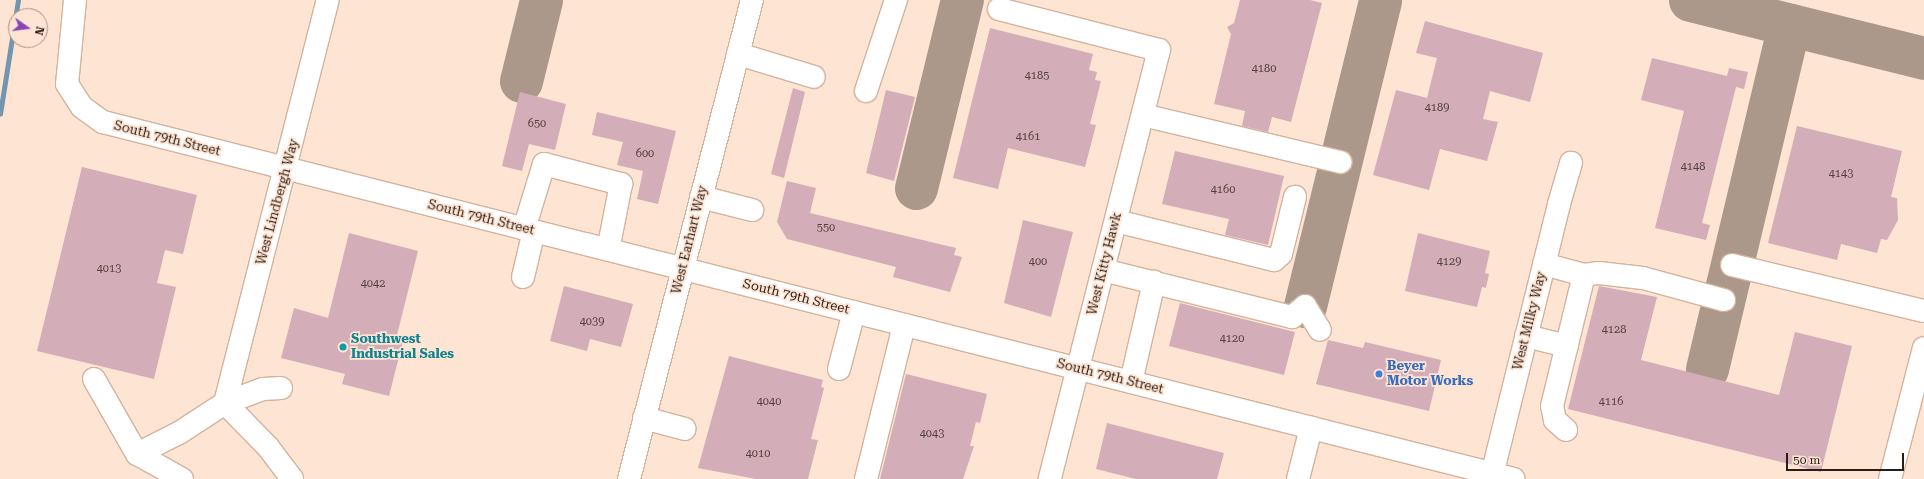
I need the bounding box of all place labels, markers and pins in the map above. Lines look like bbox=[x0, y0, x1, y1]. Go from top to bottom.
place label: Southwest Industrial Sales bbox=[351, 332, 454, 363]
marker: Southwest Industrial Sales bbox=[338, 342, 348, 352]
place label: Beyer Motor Works bbox=[1387, 359, 1473, 390]
marker: Beyer Motor Works bbox=[1374, 369, 1384, 379]

